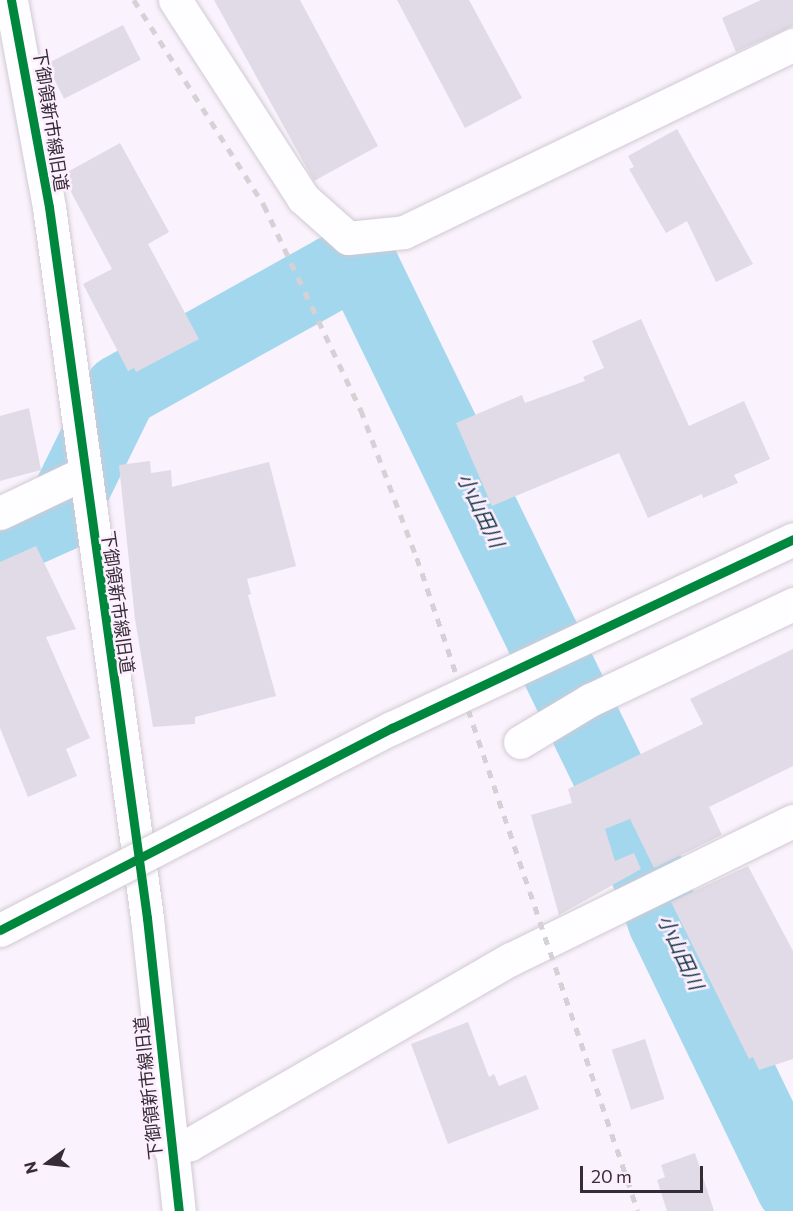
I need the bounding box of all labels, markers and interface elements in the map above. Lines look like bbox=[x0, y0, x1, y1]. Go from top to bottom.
street label: 下御領新市線旧道 bbox=[29, 47, 73, 193]
water label: 小山田川 bbox=[453, 469, 509, 551]
street label: 下御領新市線旧道 bbox=[97, 529, 139, 675]
water label: 小山田川 bbox=[653, 911, 709, 993]
street label: 下御領新市線旧道 bbox=[130, 1015, 166, 1161]
north arrow bbox=[18, 1133, 78, 1193]
scale bar bbox=[583, 1154, 706, 1192]
text: N bbox=[19, 1160, 41, 1176]
text: 20 m bbox=[591, 1165, 632, 1187]

